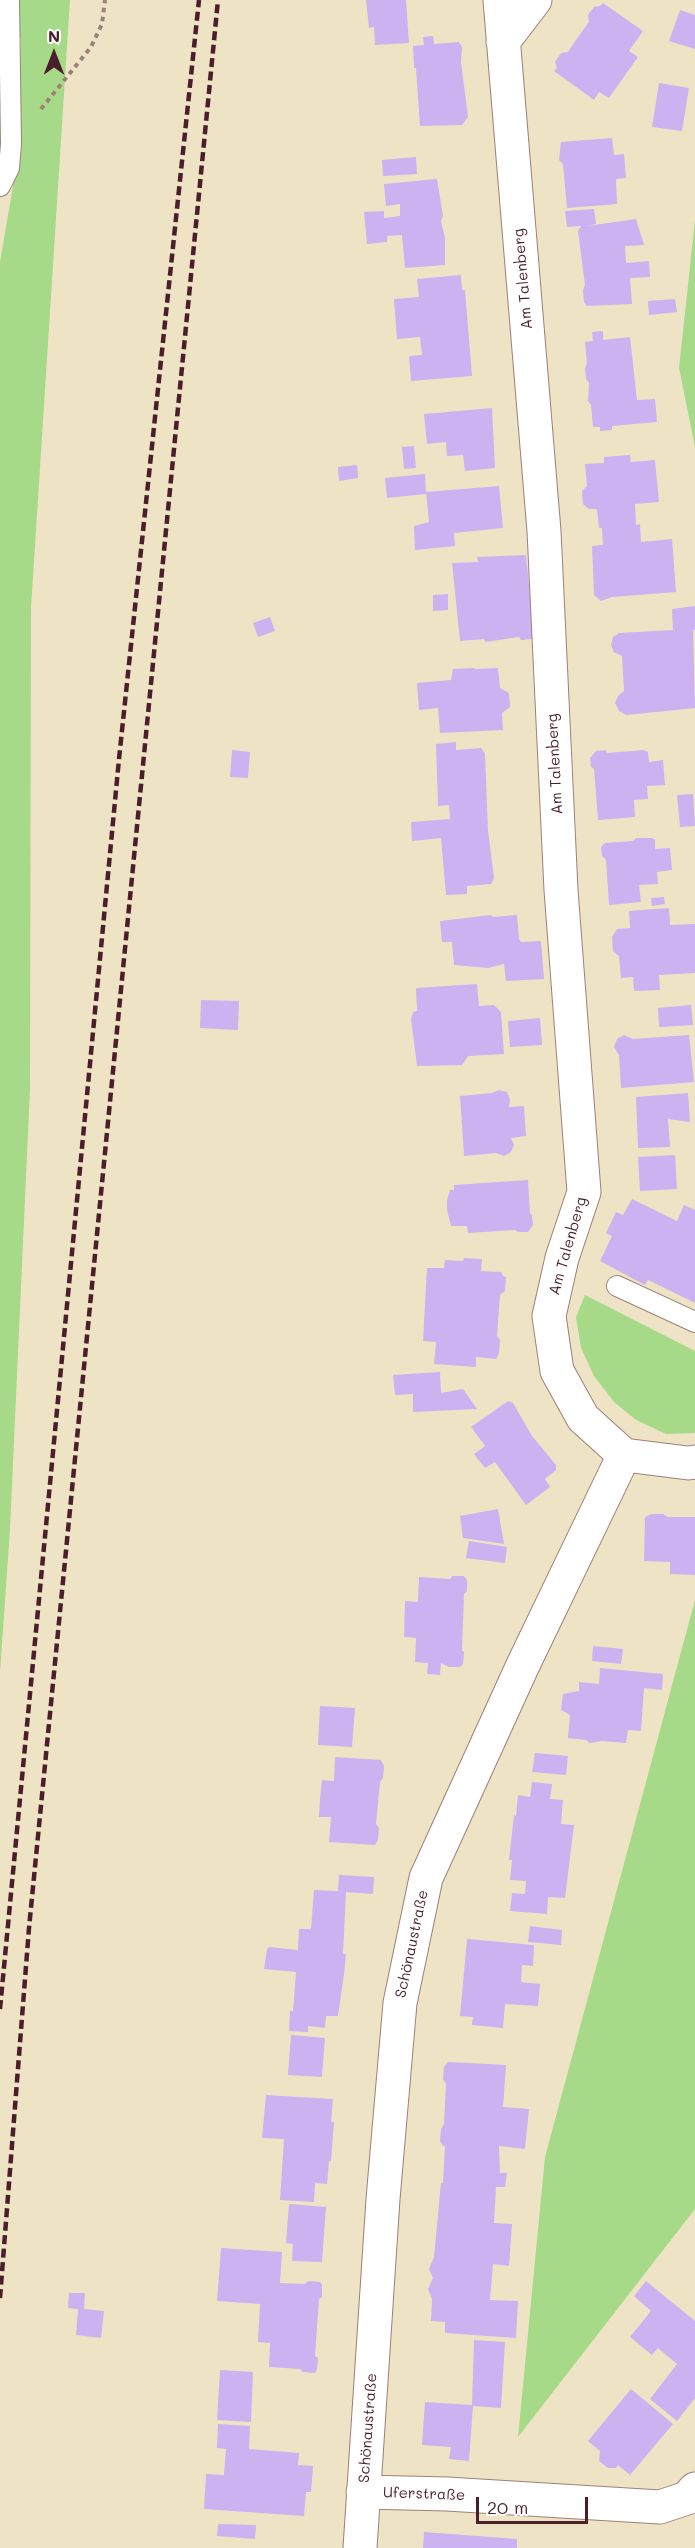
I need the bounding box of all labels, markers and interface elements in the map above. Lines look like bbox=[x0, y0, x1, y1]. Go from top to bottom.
north arrow bbox=[24, 24, 84, 84]
text: N bbox=[48, 25, 60, 46]
street label: Am Talenberg bbox=[510, 228, 536, 330]
street label: Am Talenberg bbox=[543, 713, 567, 815]
street label: Am Talenberg bbox=[545, 1195, 591, 1297]
street label: Schönaustraße bbox=[392, 1888, 432, 2000]
street label: Schönaustraße bbox=[355, 2372, 381, 2484]
street label: Uferstraße bbox=[383, 2484, 465, 2504]
scale bar bbox=[479, 2485, 592, 2523]
text: 20 m bbox=[487, 2495, 528, 2519]

